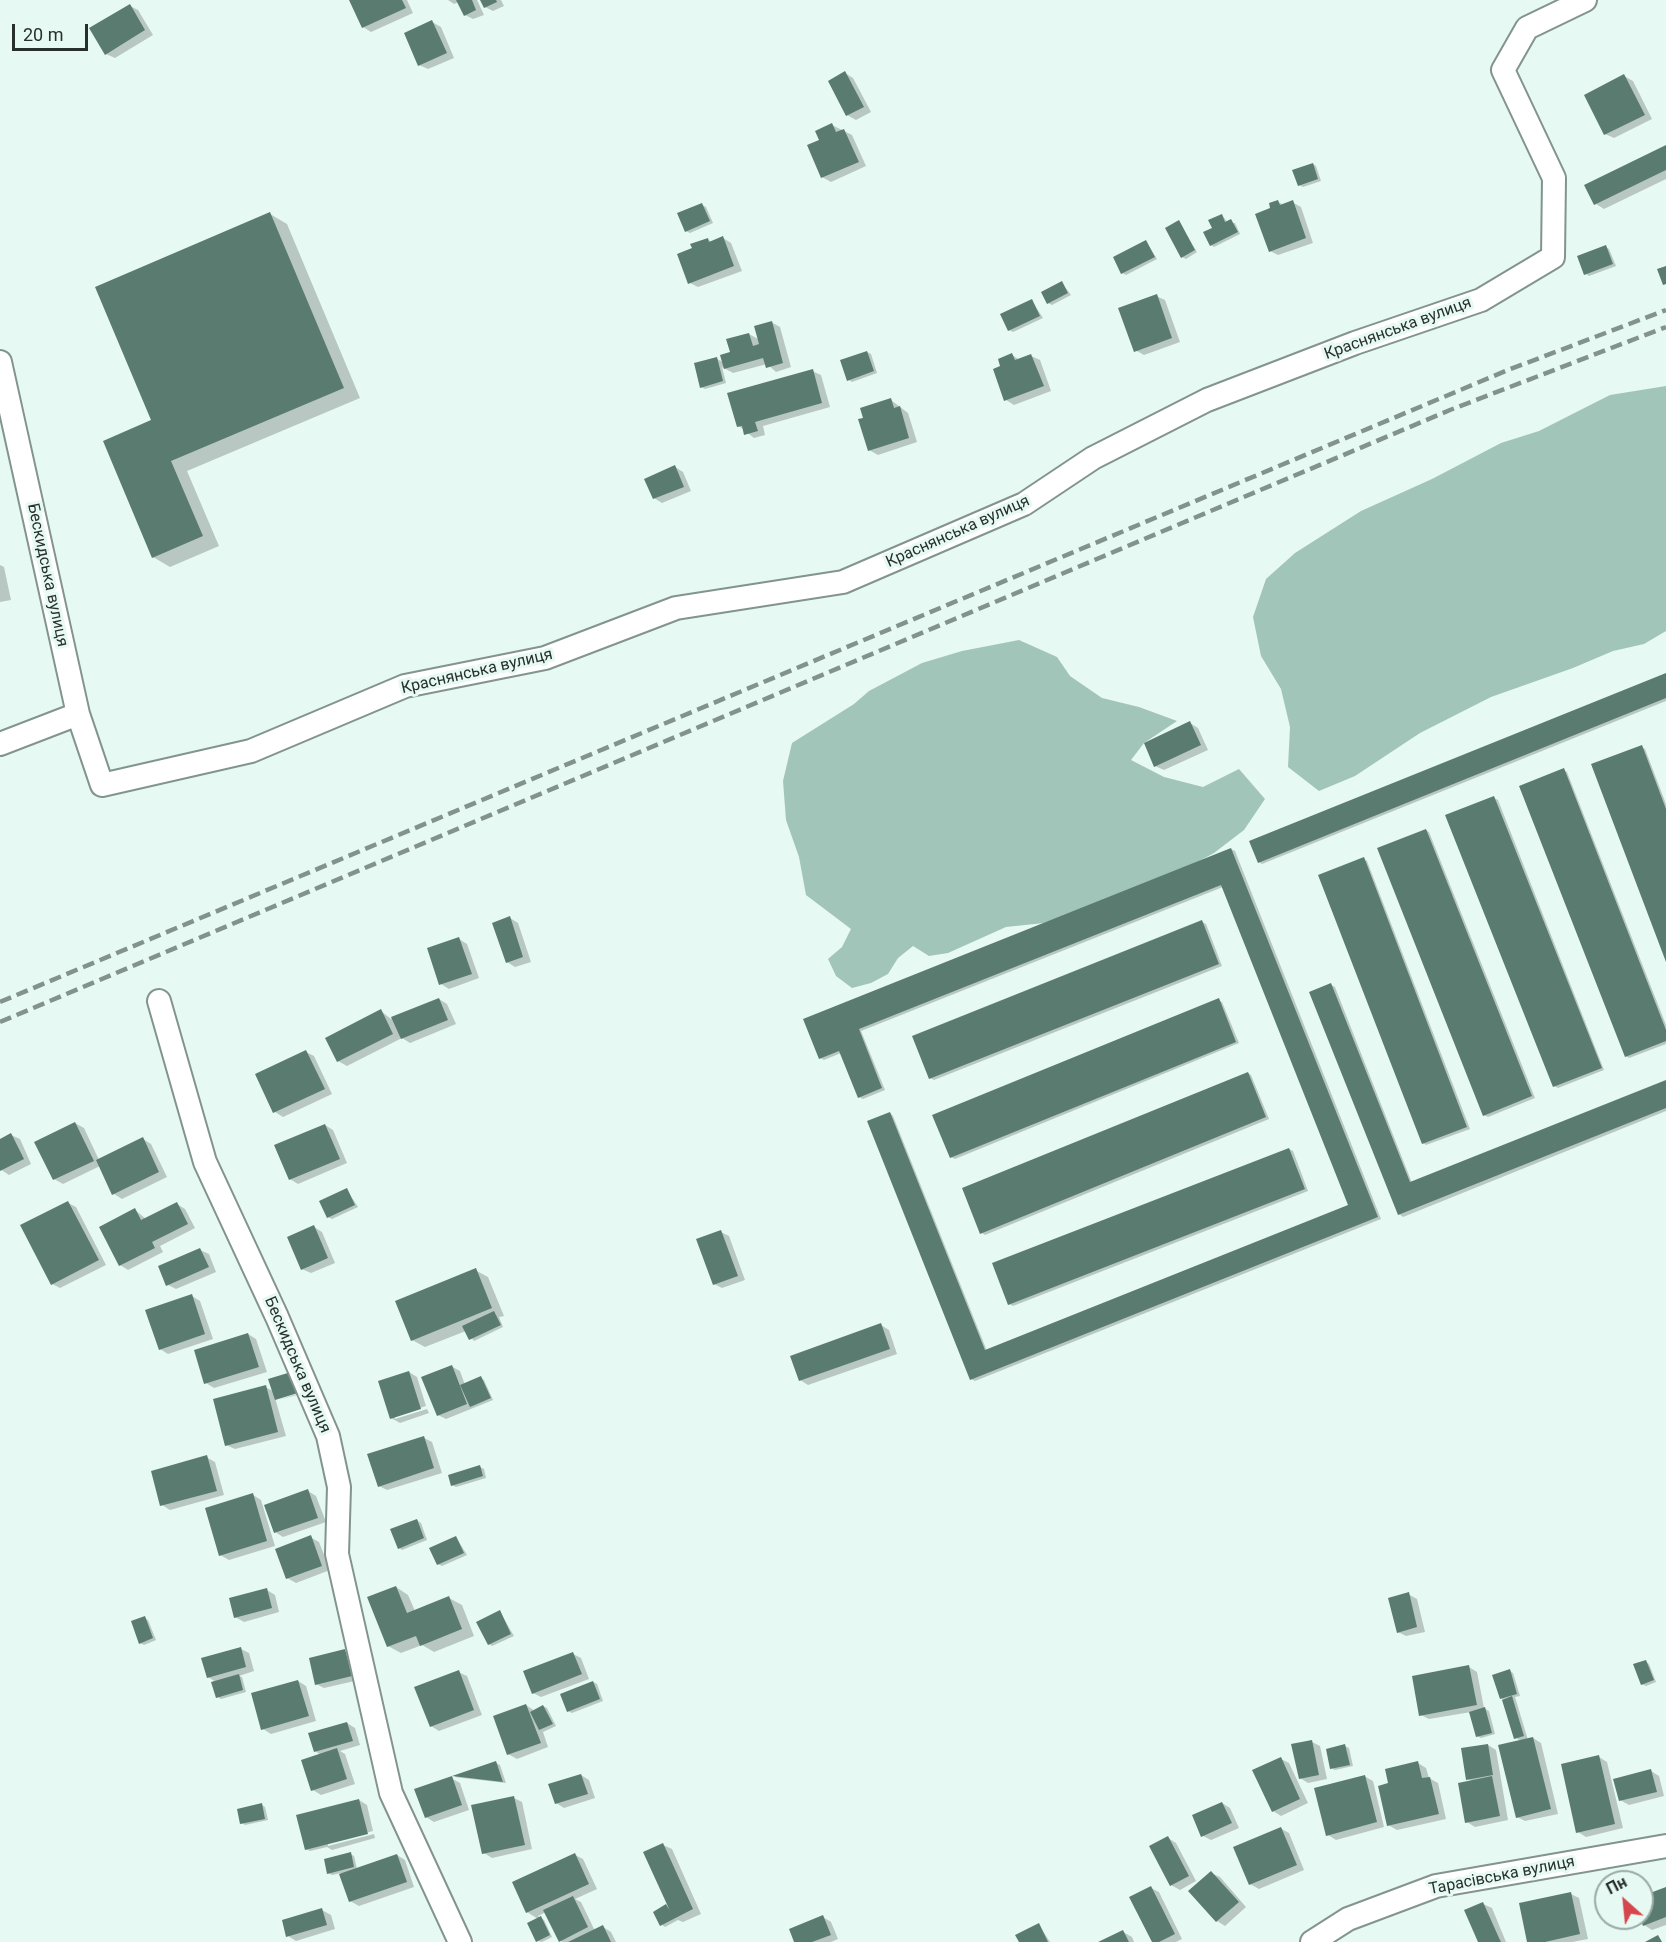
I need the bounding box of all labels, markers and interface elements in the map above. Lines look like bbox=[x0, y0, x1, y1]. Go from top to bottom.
scale bar bbox=[15, 12, 92, 50]
text: 20 m bbox=[23, 24, 63, 45]
street label: Краснянська вулиця bbox=[1322, 293, 1474, 365]
street label: Краснянська вулиця bbox=[883, 492, 1033, 572]
street label: Бескидська вулиця bbox=[22, 502, 72, 648]
street label: Краснянська вулиця bbox=[399, 645, 555, 699]
street label: Бескидська вулиця bbox=[260, 1294, 334, 1436]
street label: Тарасівська вулиця bbox=[1428, 1852, 1576, 1900]
north arrow bbox=[1594, 1870, 1654, 1930]
text: Пн bbox=[1603, 1872, 1630, 1898]

